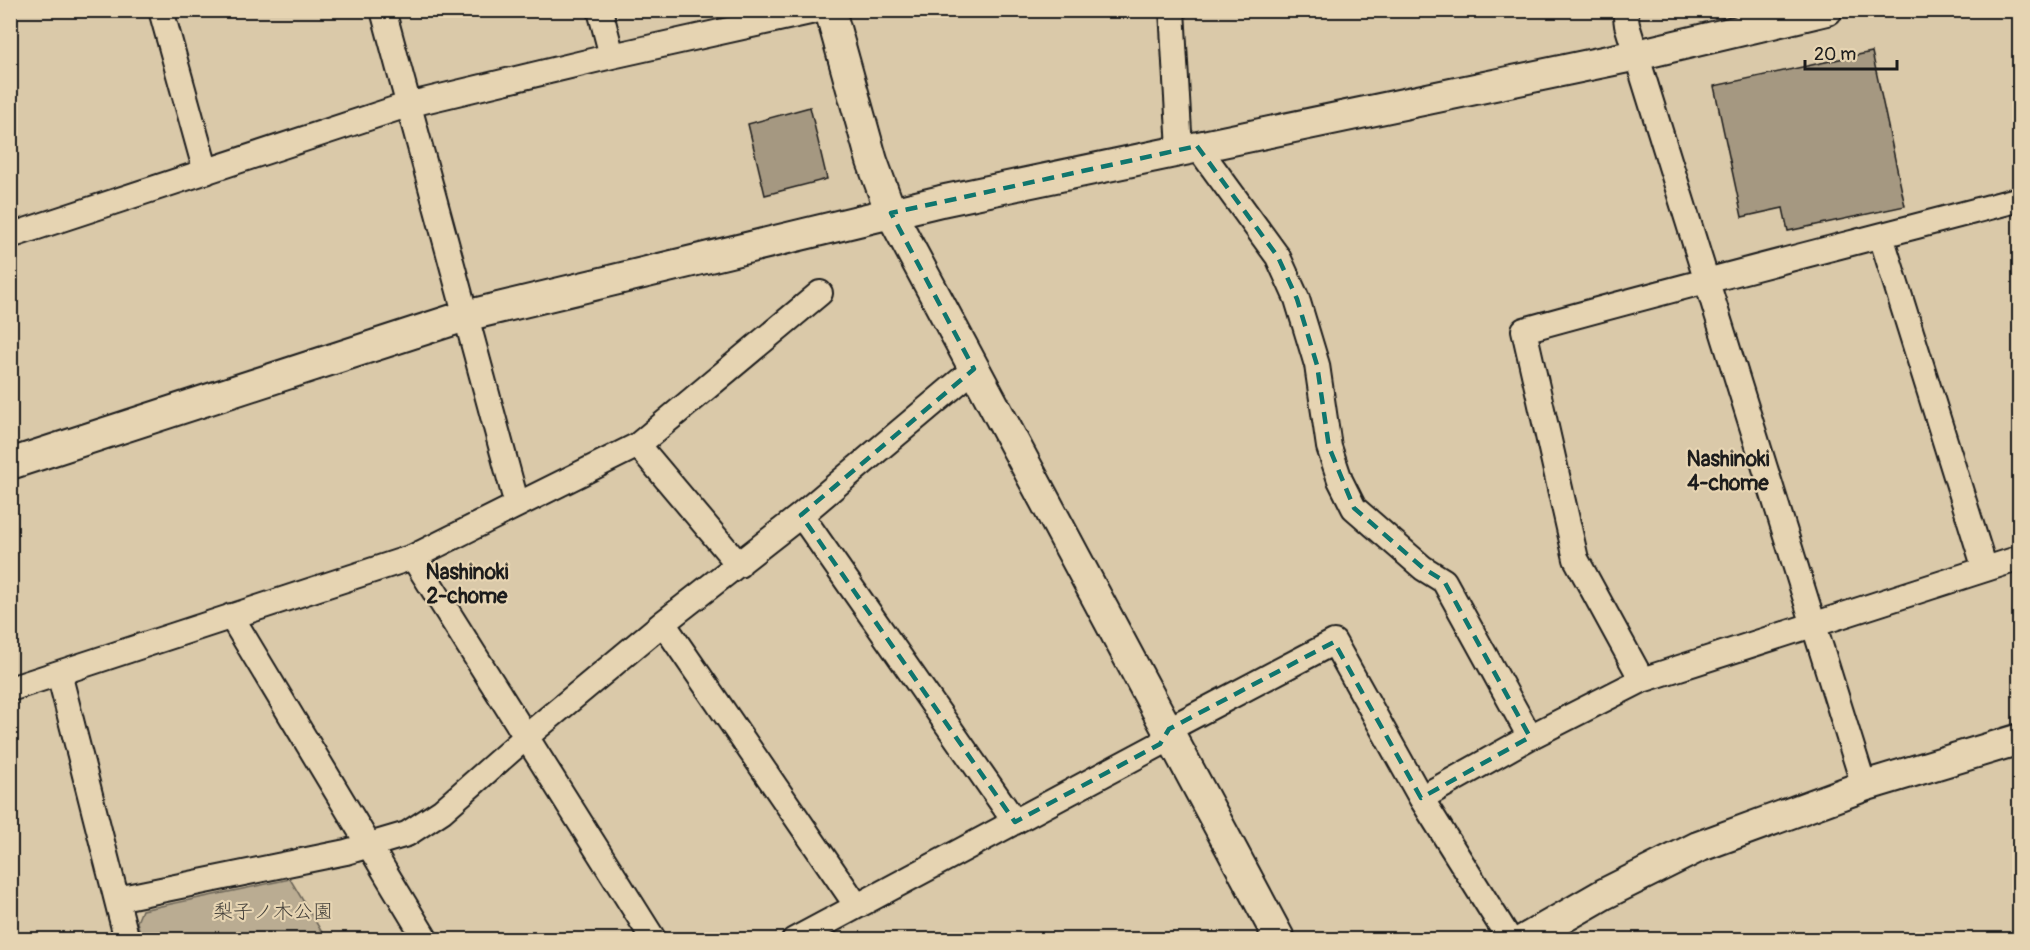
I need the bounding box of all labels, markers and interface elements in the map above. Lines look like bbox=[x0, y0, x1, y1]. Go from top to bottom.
scale bar bbox=[1805, 33, 1896, 71]
text: 20 m bbox=[1814, 43, 1856, 66]
district label: Nashinoki 4-chome bbox=[1686, 446, 1770, 497]
district label: Nashinoki 2-chome bbox=[425, 559, 509, 610]
park label: 梨子ノ木公園 bbox=[213, 899, 333, 924]

